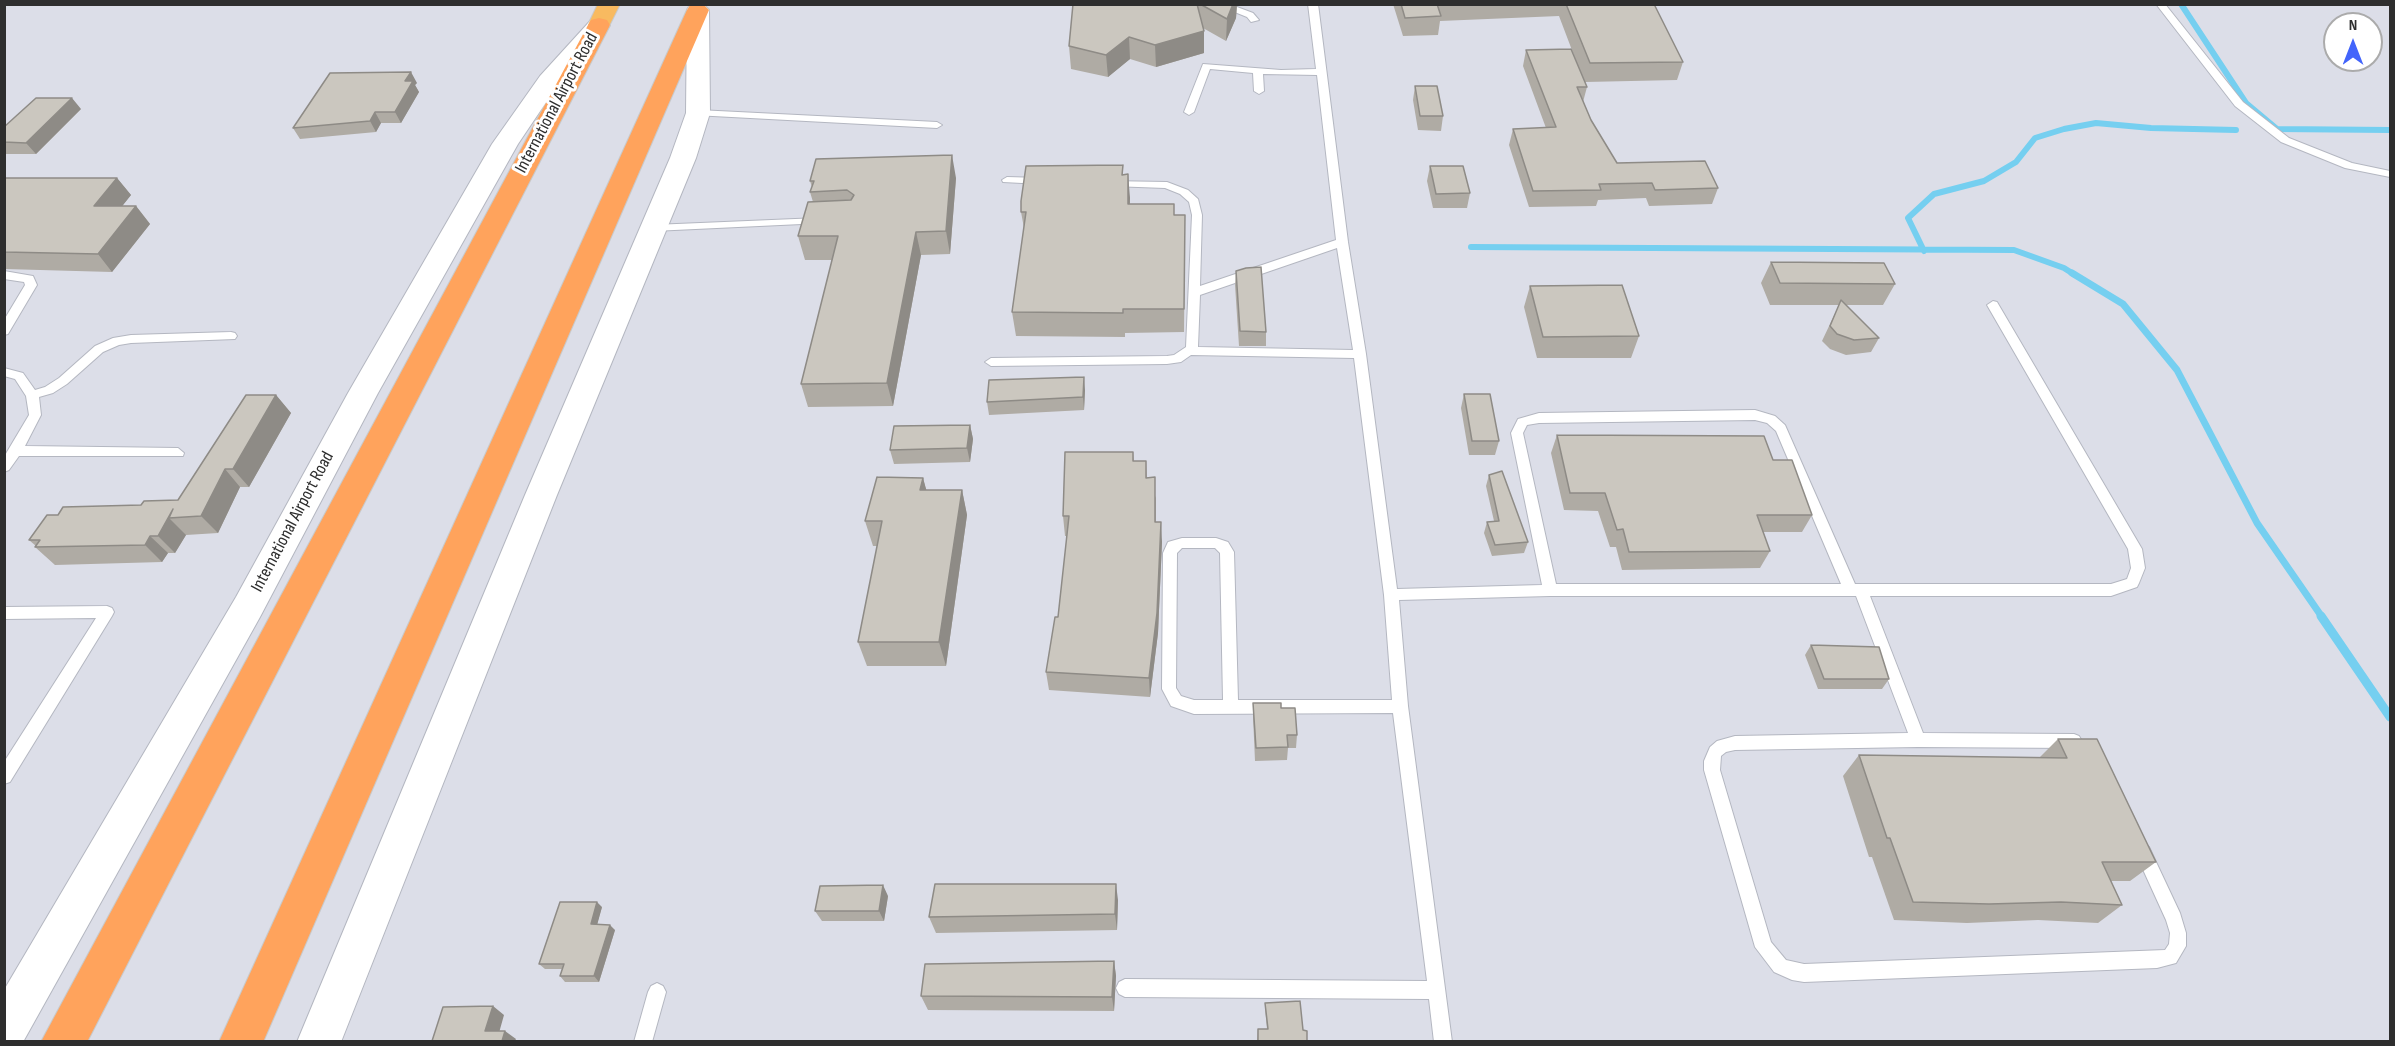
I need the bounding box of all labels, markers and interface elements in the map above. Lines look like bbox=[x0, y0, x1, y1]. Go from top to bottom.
north arrow bbox=[2323, 12, 2383, 72]
text: N bbox=[2349, 16, 2357, 35]
street label: International Airport Road bbox=[511, 29, 603, 177]
street label: International Airport Road bbox=[247, 448, 339, 596]

